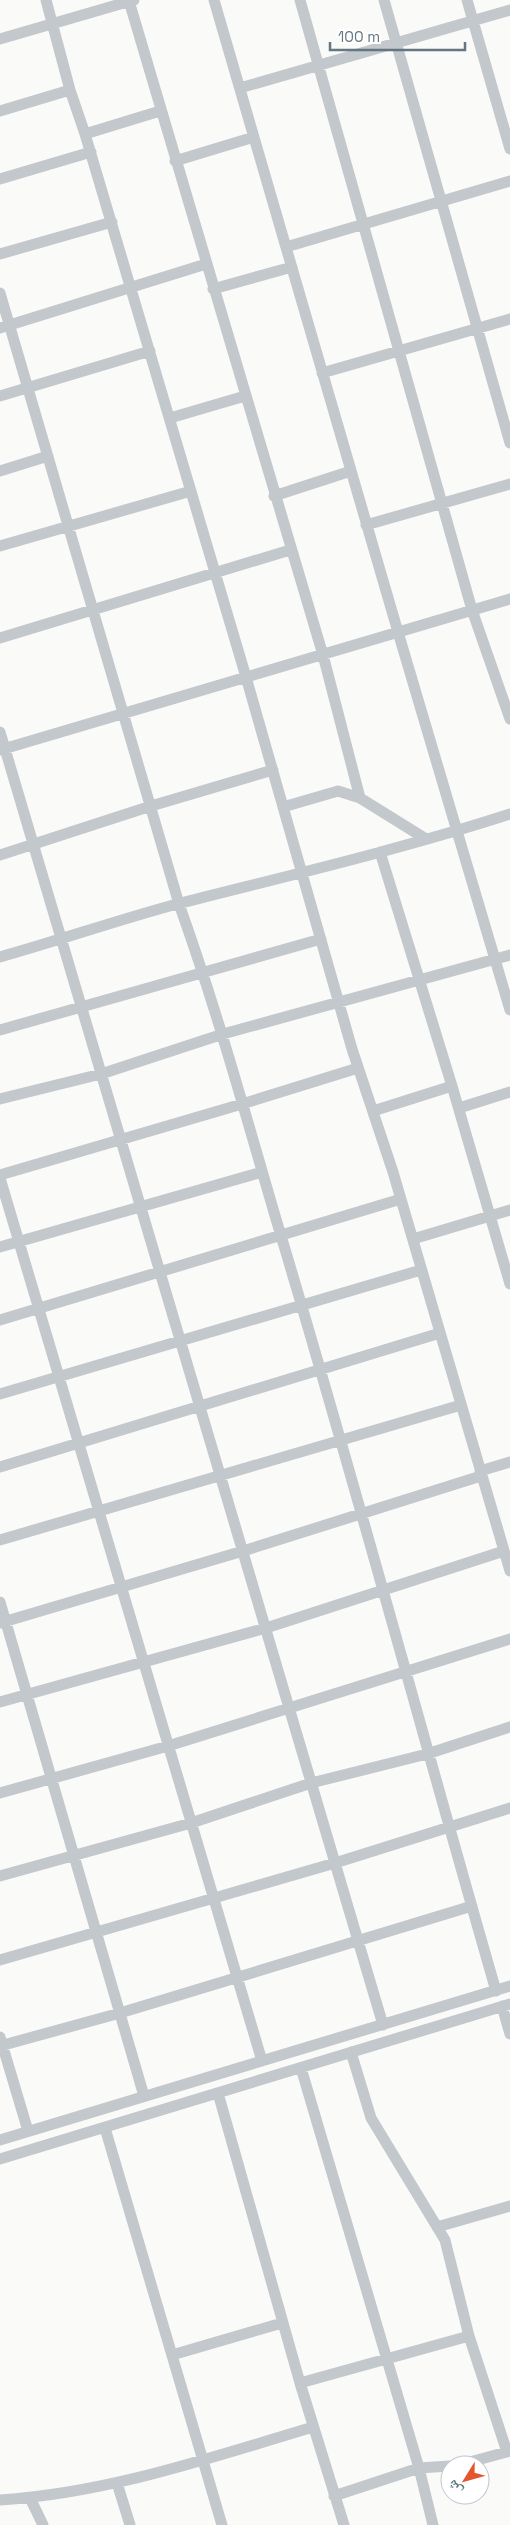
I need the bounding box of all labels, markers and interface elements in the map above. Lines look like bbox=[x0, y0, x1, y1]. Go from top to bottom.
scale bar bbox=[330, 20, 465, 52]
text: 100 m bbox=[338, 27, 380, 46]
north arrow bbox=[440, 2455, 490, 2505]
text: ش bbox=[443, 2476, 466, 2499]

